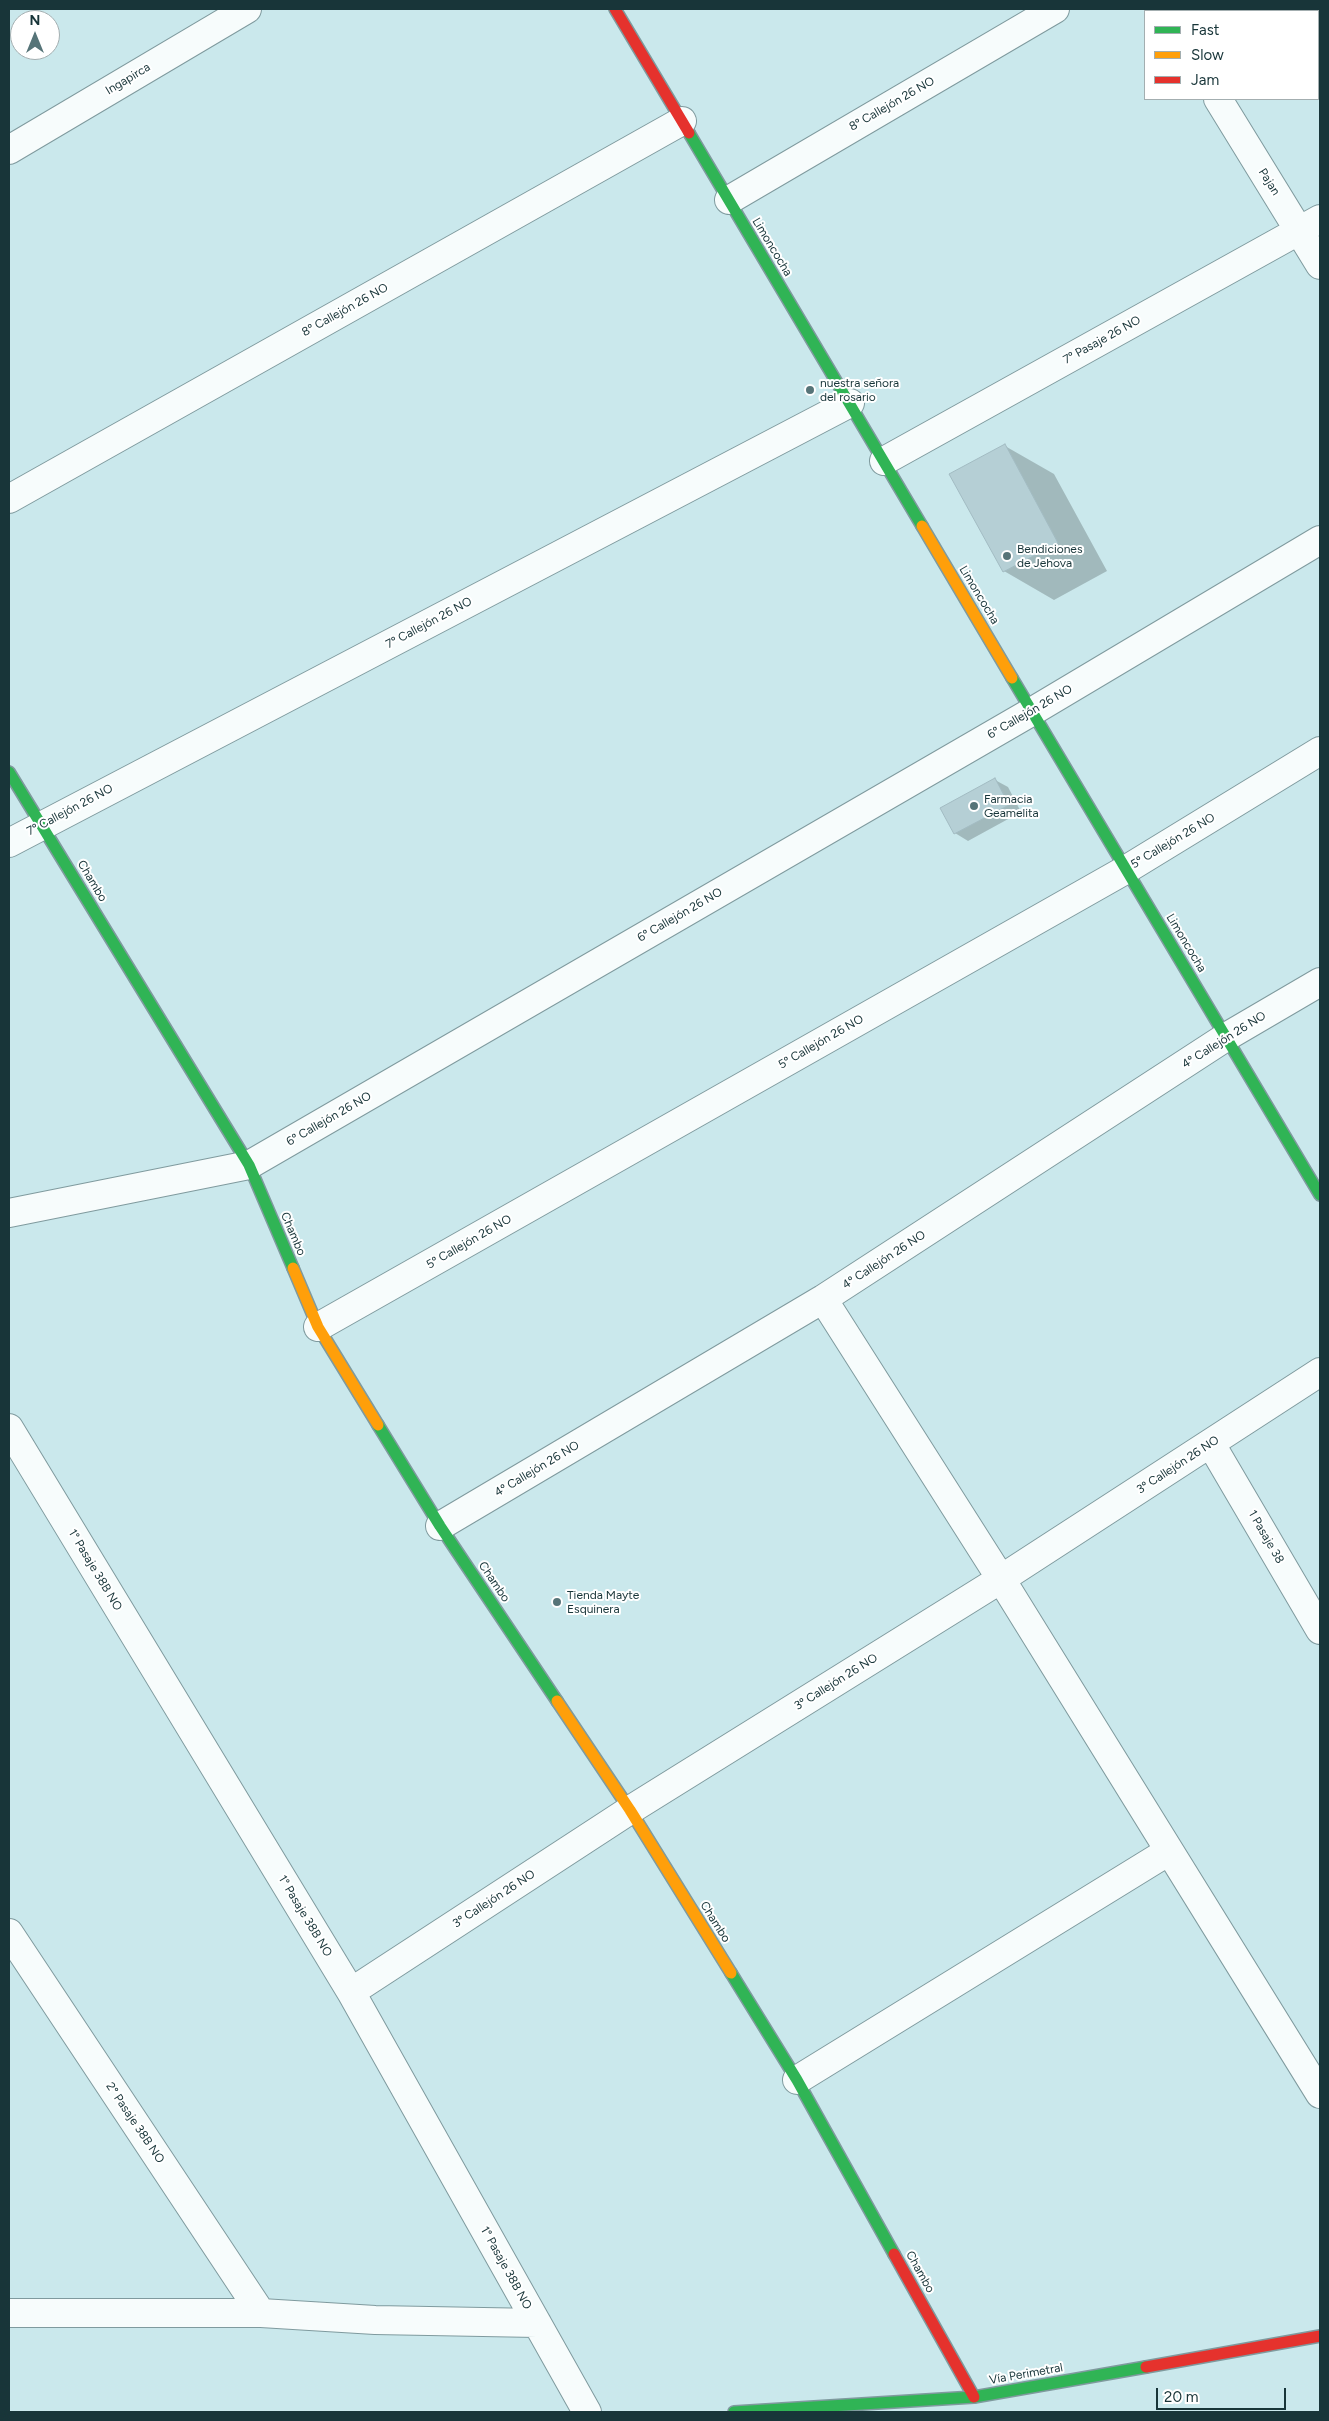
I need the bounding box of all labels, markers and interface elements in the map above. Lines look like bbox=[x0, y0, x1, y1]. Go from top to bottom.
north arrow bbox=[10, 10, 60, 60]
legend bbox=[1144, 10, 1319, 100]
text: N bbox=[30, 12, 40, 29]
text: Fast bbox=[1191, 21, 1219, 39]
text: Slow bbox=[1191, 46, 1224, 64]
street label: Ingapirca bbox=[103, 60, 153, 98]
text: Jam bbox=[1191, 71, 1219, 89]
street label: 8º Callejón 26 NO bbox=[847, 74, 937, 134]
street label: Pajan bbox=[1255, 166, 1283, 198]
street label: Limoncocha bbox=[749, 215, 795, 279]
street label: 8º Callejón 26 NO bbox=[299, 280, 391, 340]
street label: 7º Pasaje 26 NO bbox=[1061, 313, 1143, 367]
place label: nuestra señora del rosario bbox=[820, 376, 899, 404]
marker: nuestra señora del rosario bbox=[804, 384, 816, 396]
place label: Bendiciones de Jehova bbox=[1017, 542, 1082, 570]
marker: Bendiciones de Jehova bbox=[1001, 550, 1013, 562]
street label: Limoncocha bbox=[956, 563, 1002, 627]
street label: 7º Callejón 26 NO bbox=[384, 594, 474, 652]
street label: 6º Callejón 26 NO bbox=[985, 682, 1075, 742]
street label: 7º Callejón 26 NO bbox=[25, 781, 115, 839]
place label: Farmacia Geamelita bbox=[984, 792, 1039, 820]
marker: Farmacia Geamelita bbox=[968, 800, 980, 812]
street label: 5º Callejón 26 NO bbox=[1128, 810, 1218, 872]
street label: Chambo bbox=[74, 858, 110, 904]
street label: 6º Callejón 26 NO bbox=[635, 885, 725, 945]
street label: Limoncocha bbox=[1163, 911, 1209, 975]
street label: 4º Callejón 26 NO bbox=[1179, 1008, 1269, 1072]
street label: 5º Callejón 26 NO bbox=[776, 1012, 866, 1072]
street label: 6º Callejón 26 NO bbox=[284, 1089, 374, 1149]
street label: Chambo bbox=[277, 1210, 309, 1258]
street label: 5º Callejón 26 NO bbox=[424, 1212, 514, 1272]
street label: 4º Callejón 26 NO bbox=[840, 1228, 928, 1292]
street label: 3º Callejón 26 NO bbox=[1134, 1433, 1222, 1497]
street label: 4º Callejón 26 NO bbox=[492, 1438, 582, 1500]
street label: 1 Pasaje 38 bbox=[1245, 1508, 1287, 1566]
street label: 1° Pasaje 38B NO bbox=[65, 1527, 125, 1613]
street label: Chambo bbox=[475, 1559, 513, 1605]
place label: Tienda Mayte Esquinera bbox=[567, 1588, 639, 1616]
marker: Tienda Mayte Esquinera bbox=[551, 1596, 563, 1608]
street label: 3º Callejón 26 NO bbox=[792, 1651, 880, 1713]
street label: 3º Callejón 26 NO bbox=[450, 1867, 538, 1931]
street label: 1° Pasaje 38B NO bbox=[275, 1873, 335, 1959]
street label: Chambo bbox=[697, 1899, 733, 1945]
street label: 2° Pasaje 38B NO bbox=[103, 2080, 167, 2166]
street label: 1° Pasaje 38B NO bbox=[477, 2224, 535, 2312]
street label: Chambo bbox=[903, 2249, 937, 2295]
street label: Vía Perimetral bbox=[988, 2360, 1064, 2388]
scale bar bbox=[1159, 2378, 1289, 2410]
text: 20 m bbox=[1164, 2388, 1198, 2406]

